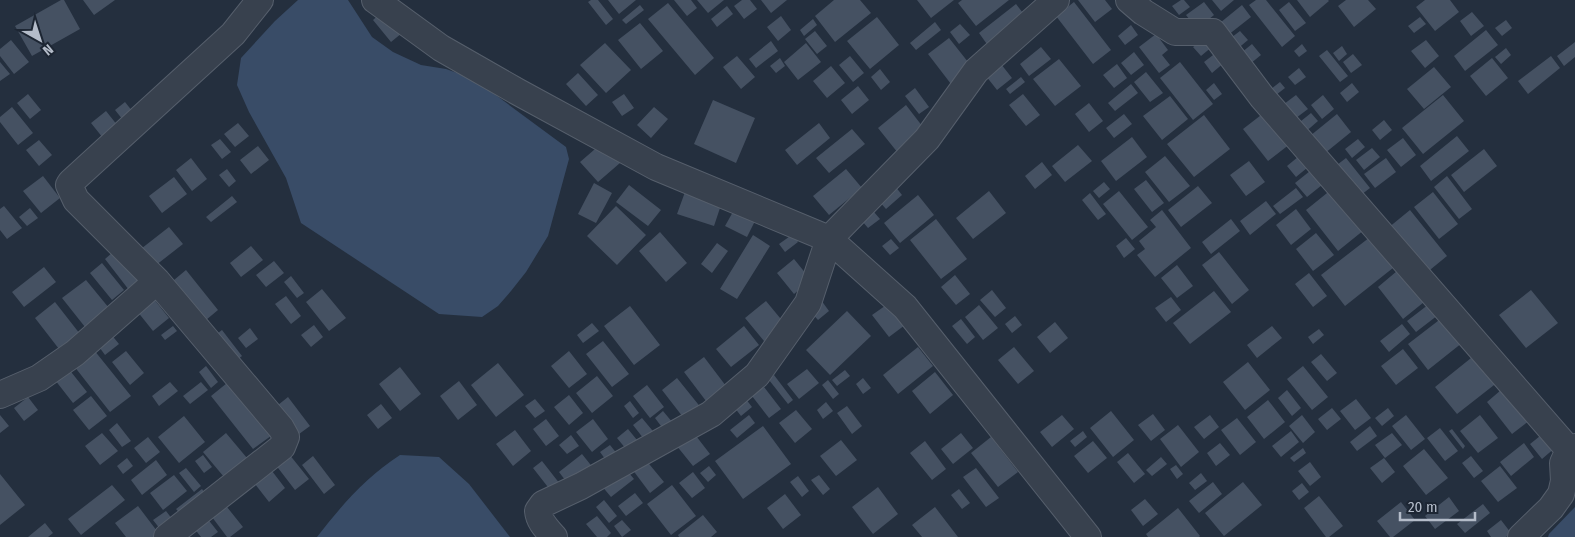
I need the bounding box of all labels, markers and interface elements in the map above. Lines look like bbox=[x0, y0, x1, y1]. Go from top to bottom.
north arrow bbox=[15, 15, 65, 65]
text: N bbox=[39, 40, 56, 59]
scale bar bbox=[1400, 490, 1475, 522]
text: 20 m bbox=[1408, 498, 1438, 516]

